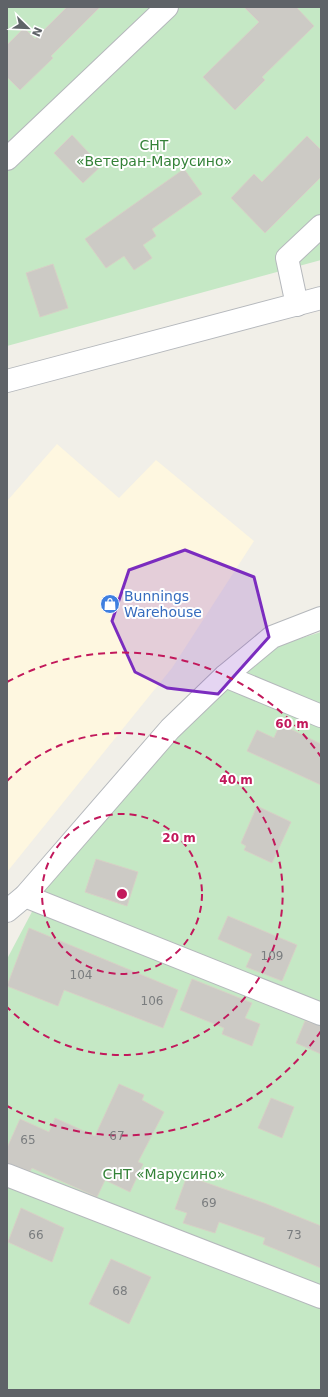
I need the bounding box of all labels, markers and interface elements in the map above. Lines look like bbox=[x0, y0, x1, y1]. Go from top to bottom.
north arrow bbox=[8, 8, 48, 48]
text: N bbox=[29, 25, 45, 38]
park label: СНТ «Ветеран-Марусино» bbox=[76, 137, 232, 169]
place label: Bunnings Warehouse bbox=[124, 588, 202, 620]
shop icon: Bunnings Warehouse bbox=[99, 593, 121, 615]
text: 60 m bbox=[275, 717, 309, 731]
text: 40 m bbox=[219, 773, 253, 787]
text: 20 m bbox=[162, 831, 196, 845]
centre of rings bbox=[115, 887, 129, 901]
house number: 109 bbox=[261, 949, 283, 963]
house number: 104 bbox=[70, 968, 92, 982]
house number: 106 bbox=[141, 994, 163, 1008]
house number: 67 bbox=[109, 1129, 125, 1143]
house number: 65 bbox=[20, 1133, 36, 1147]
park label: СНТ «Марусино» bbox=[103, 1166, 225, 1182]
house number: 69 bbox=[201, 1196, 217, 1210]
house number: 66 bbox=[28, 1228, 44, 1242]
house number: 73 bbox=[286, 1228, 302, 1242]
house number: 68 bbox=[112, 1284, 128, 1298]

